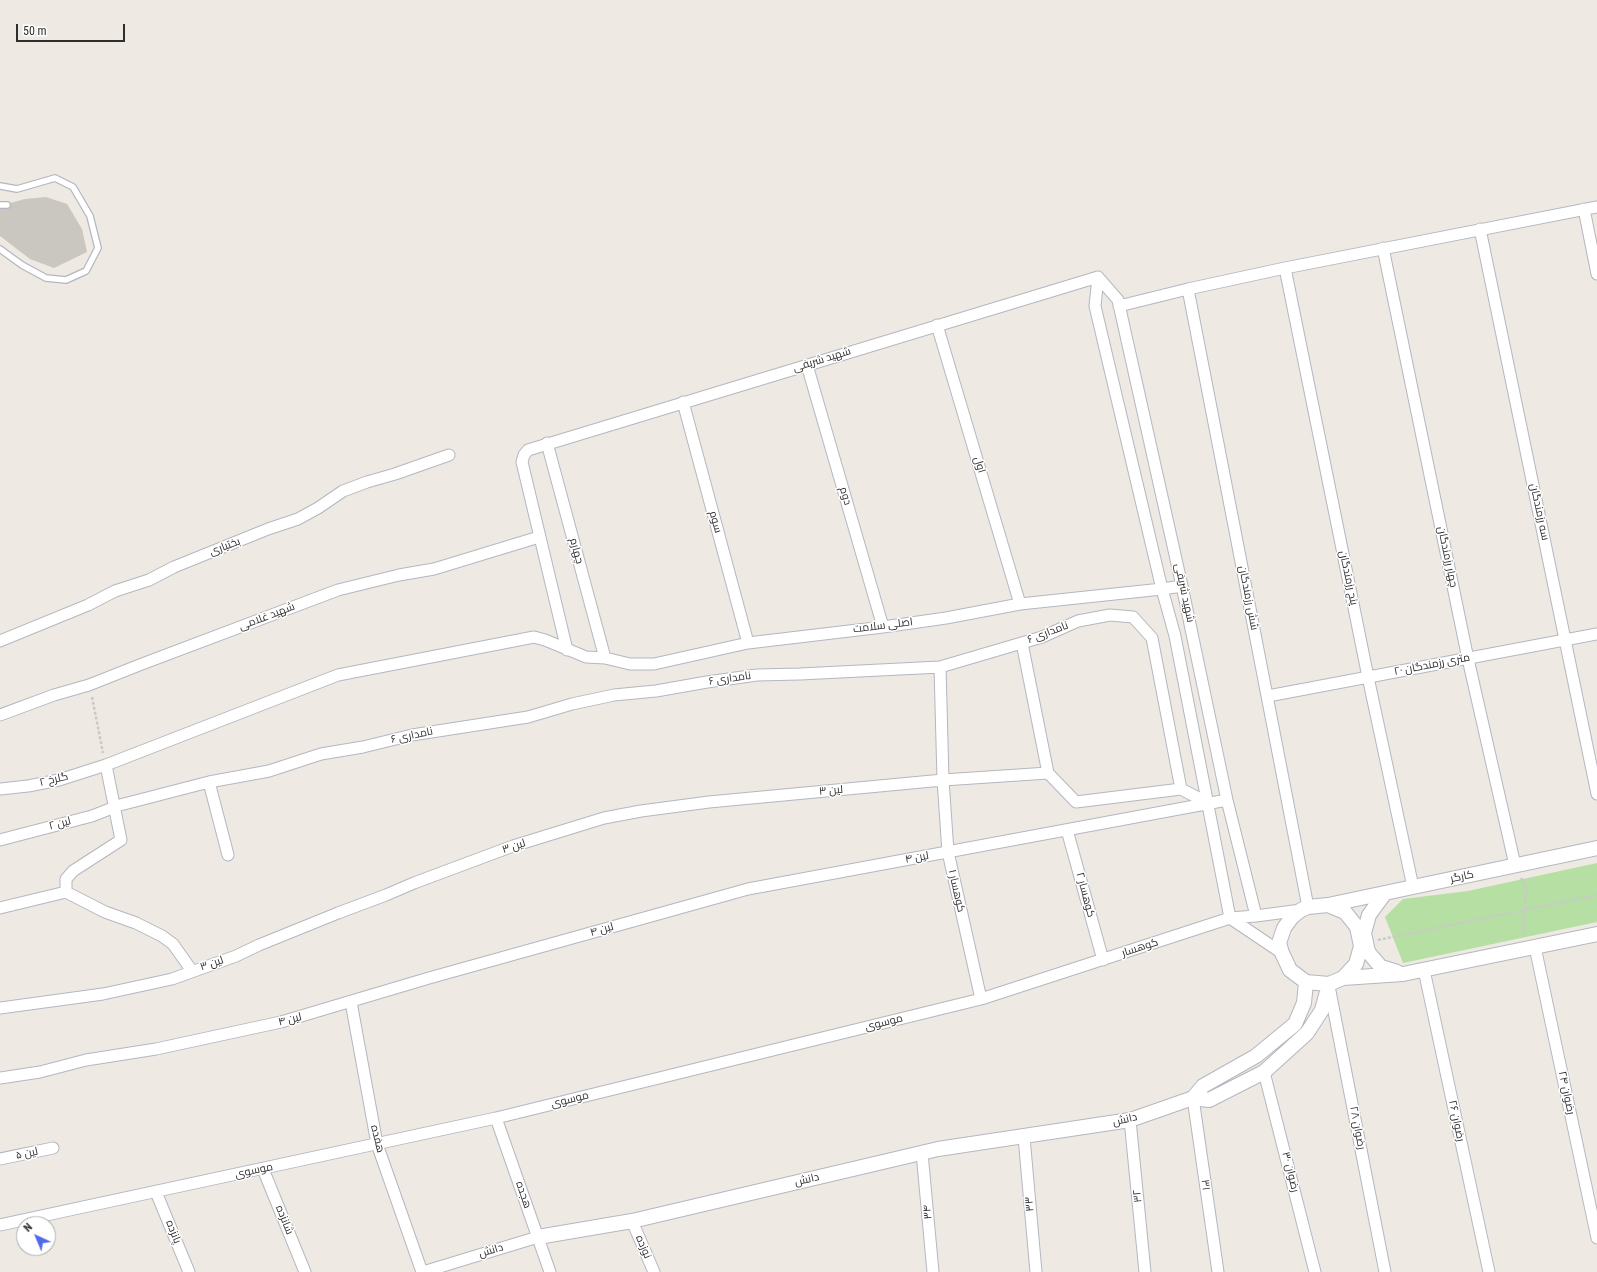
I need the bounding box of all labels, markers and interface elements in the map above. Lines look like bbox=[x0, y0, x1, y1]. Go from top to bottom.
scale bar bbox=[18, 16, 127, 42]
text: 50 m bbox=[23, 24, 47, 38]
street label: شهید شریفی bbox=[791, 345, 853, 375]
street label: اول bbox=[970, 455, 988, 475]
street label: سه رزمندگان bbox=[1527, 482, 1551, 542]
street label: دوم bbox=[836, 485, 854, 507]
street label: سوم bbox=[706, 510, 724, 534]
street label: چهار رزمندگان bbox=[1434, 525, 1460, 589]
street label: بختیاری bbox=[208, 535, 242, 559]
street label: چهارم bbox=[566, 537, 586, 565]
street label: پنج رزمندگان bbox=[1336, 549, 1360, 607]
street label: شهید شریفی bbox=[1171, 562, 1197, 624]
street label: شش رزمندگان bbox=[1235, 565, 1261, 631]
street label: شهید غلامی bbox=[237, 600, 297, 634]
street label: اصلی سلامت bbox=[852, 616, 914, 636]
street label: نامداری ۶ bbox=[1026, 619, 1070, 647]
street label: ۲۰ متری رزمندگان bbox=[1393, 651, 1471, 679]
street label: نامداری ۶ bbox=[708, 669, 752, 689]
street label: نامداری ۶ bbox=[390, 725, 434, 747]
street label: گلرخ ۲ bbox=[38, 770, 70, 790]
street label: لین ۳ bbox=[819, 783, 843, 799]
street label: لین ۲ bbox=[48, 815, 72, 833]
street label: لین ۳ bbox=[501, 837, 527, 857]
street label: لین ۴ bbox=[904, 849, 930, 867]
street label: کوهسار ۱ bbox=[945, 868, 967, 914]
street label: کارگر bbox=[1449, 868, 1475, 886]
street label: کوهسار ۲ bbox=[1073, 871, 1097, 919]
street label: لین ۴ bbox=[589, 920, 615, 940]
street label: کوهسار bbox=[1120, 936, 1160, 960]
street label: لین ۳ bbox=[199, 954, 225, 974]
street label: لین ۴ bbox=[277, 1011, 303, 1029]
street label: موسوی bbox=[864, 1012, 904, 1034]
street label: رضوان ۲۴ bbox=[1555, 1070, 1577, 1116]
street label: موسوی bbox=[550, 1089, 590, 1111]
street label: رضوان ۲۶ bbox=[1445, 1099, 1467, 1143]
street label: رضوان ۲۸ bbox=[1346, 1105, 1368, 1151]
street label: دانش bbox=[1111, 1111, 1139, 1129]
street label: هفده bbox=[367, 1124, 387, 1154]
street label: لین ۵ bbox=[15, 1145, 39, 1163]
street label: رضوان ۳۰ bbox=[1279, 1150, 1301, 1194]
street label: موسوی bbox=[234, 1161, 274, 1181]
street label: دانش bbox=[793, 1171, 821, 1189]
street label: ۳۱ bbox=[1198, 1179, 1212, 1191]
street label: هجده bbox=[512, 1180, 534, 1210]
street label: ۳۲ bbox=[1131, 1189, 1145, 1203]
street label: ۳۳ bbox=[1023, 1196, 1037, 1212]
street label: شانزده bbox=[272, 1203, 296, 1237]
street label: ۳۴ bbox=[921, 1204, 935, 1220]
north arrow bbox=[16, 1216, 56, 1256]
street label: پانزده bbox=[162, 1218, 184, 1246]
text: N bbox=[21, 1221, 35, 1235]
street label: نوزده bbox=[632, 1233, 654, 1261]
street label: دانش bbox=[477, 1241, 505, 1261]

